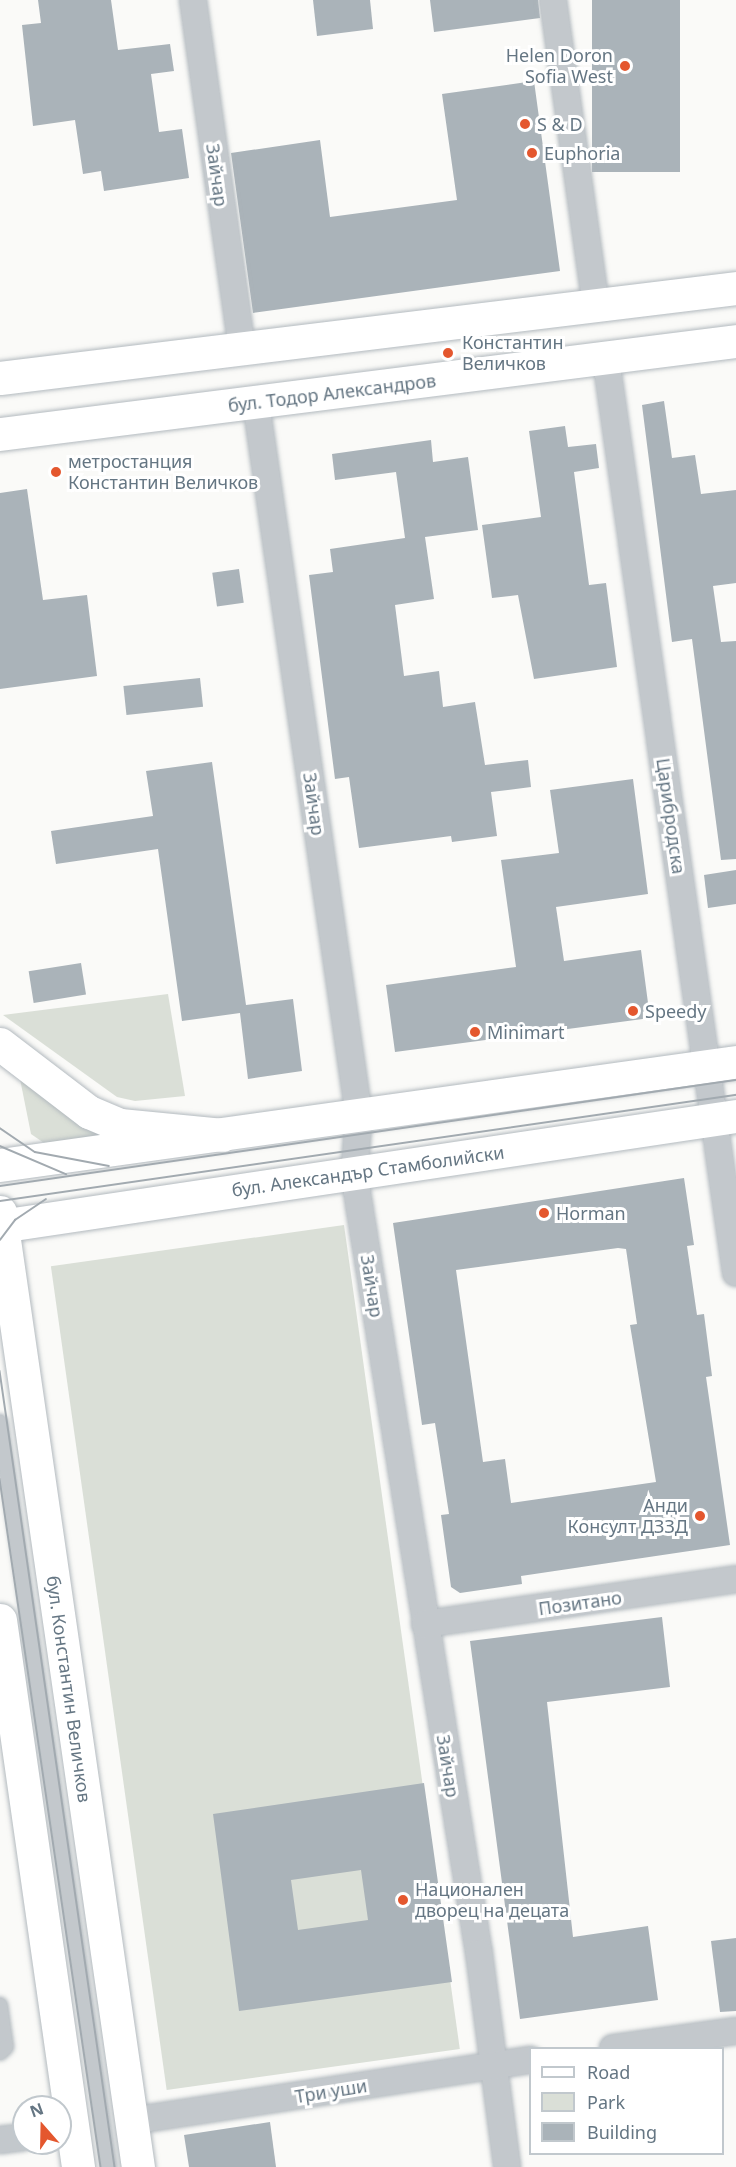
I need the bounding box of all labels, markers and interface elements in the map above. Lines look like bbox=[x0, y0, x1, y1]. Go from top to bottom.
place label: Helen Doron Sofia West bbox=[506, 45, 613, 88]
marker: Helen Doron Sofia West bbox=[618, 59, 632, 73]
place label: S & D bbox=[537, 113, 583, 135]
marker: S & D bbox=[518, 117, 532, 131]
street label: Зайчар bbox=[202, 142, 232, 208]
place label: Euphoria bbox=[544, 142, 620, 164]
marker: Euphoria bbox=[525, 146, 539, 160]
place label: Константин Величков bbox=[462, 332, 564, 374]
marker: Константин Величков bbox=[439, 344, 457, 362]
street label: бул. Тодор Александров bbox=[227, 370, 437, 416]
place label: метростанция Константин Величков bbox=[68, 451, 258, 494]
marker: метростанция Константин Величков bbox=[49, 465, 63, 479]
street label: Царибродска bbox=[652, 757, 690, 875]
street label: Зайчар bbox=[299, 771, 329, 837]
place label: Speedy bbox=[645, 1000, 707, 1022]
marker: Speedy bbox=[626, 1004, 640, 1018]
place label: Minimart bbox=[487, 1021, 565, 1043]
marker: Minimart bbox=[468, 1025, 482, 1039]
street label: бул. Александър Стамболийски bbox=[230, 1141, 506, 1201]
place label: Horman bbox=[556, 1202, 626, 1224]
marker: Horman bbox=[537, 1206, 551, 1220]
street label: Зайчар bbox=[356, 1253, 388, 1319]
place label: Анди Консулт ДЗЗД bbox=[568, 1495, 688, 1538]
marker: Анди Консулт ДЗЗД bbox=[693, 1509, 707, 1523]
street label: бул. Константин Величков bbox=[42, 1574, 96, 1804]
street label: Позитано bbox=[537, 1586, 623, 1620]
street label: Зайчар bbox=[432, 1733, 464, 1799]
place label: Национален дворец на децата bbox=[415, 1879, 569, 1922]
marker: Национален дворец на децата bbox=[396, 1893, 410, 1907]
legend bbox=[529, 2047, 724, 2155]
text: Road bbox=[587, 2060, 630, 2084]
street label: Три уши bbox=[293, 2075, 369, 2107]
text: Park bbox=[587, 2090, 625, 2114]
north arrow bbox=[12, 2095, 72, 2155]
text: N bbox=[27, 2097, 46, 2123]
text: Building bbox=[587, 2120, 657, 2144]

